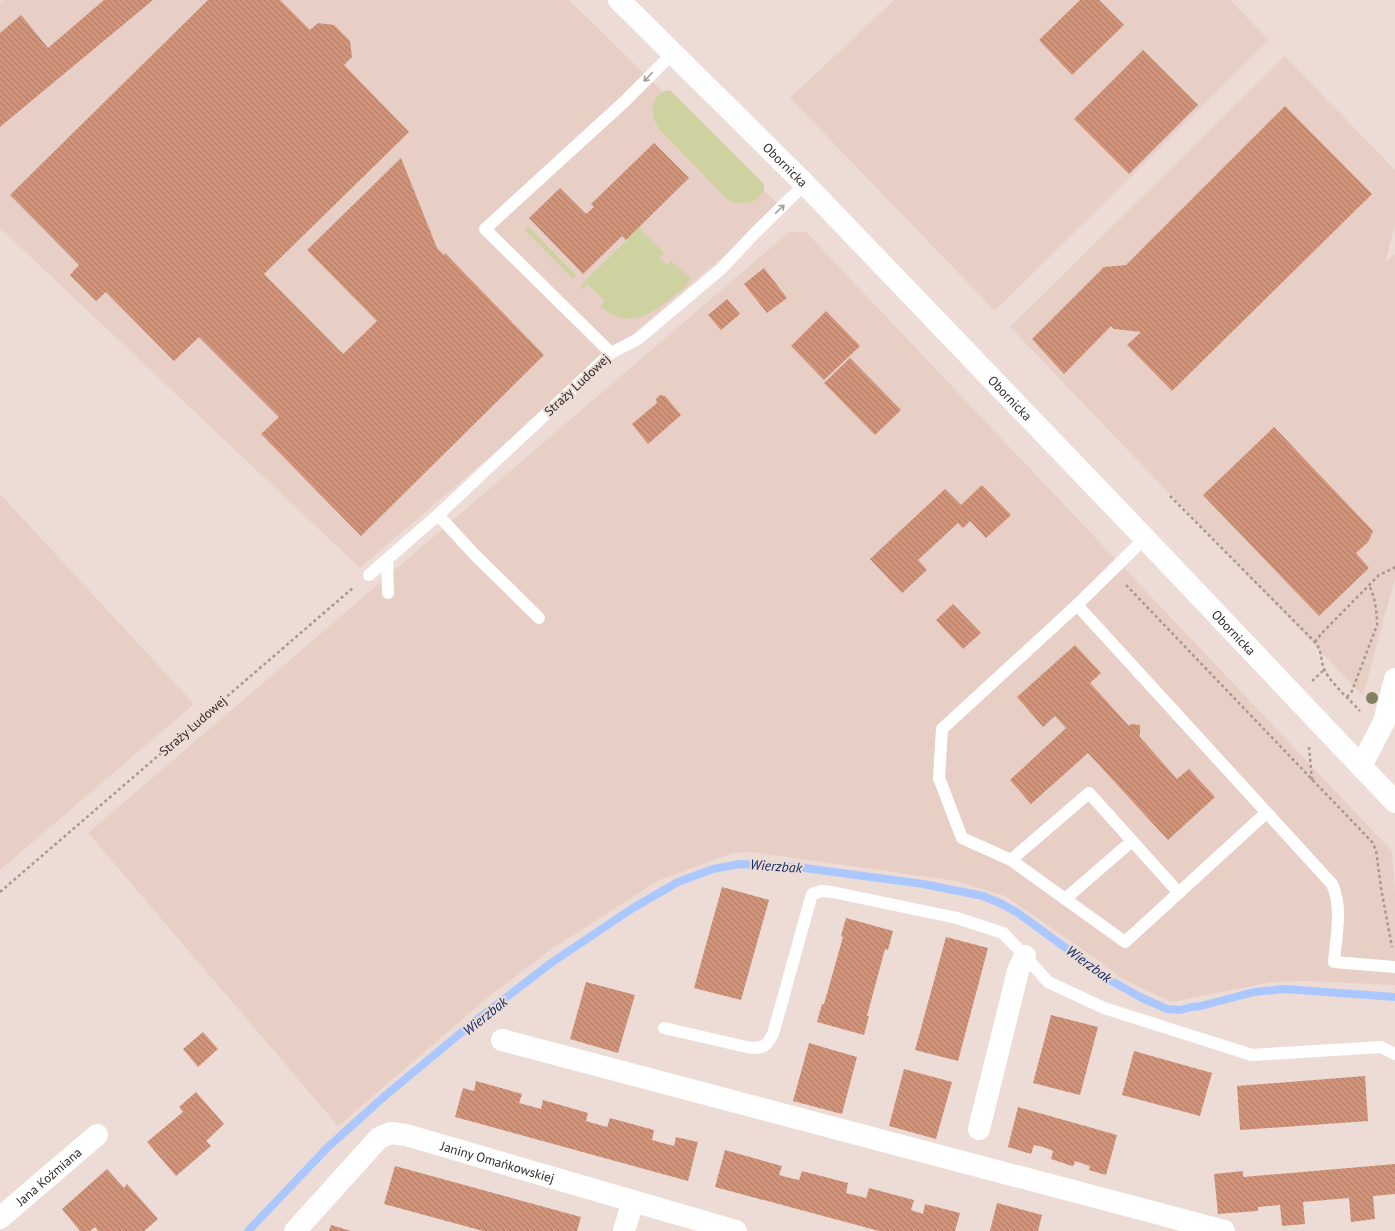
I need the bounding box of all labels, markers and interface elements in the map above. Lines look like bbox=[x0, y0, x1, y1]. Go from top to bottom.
one-way arrow bbox=[644, 72, 653, 82]
street label: Obornicka bbox=[759, 139, 811, 190]
one-way arrow bbox=[774, 205, 784, 214]
street label: Straży Ludowej bbox=[541, 350, 613, 420]
street label: Obornicka bbox=[984, 372, 1036, 424]
street label: Obornicka bbox=[1208, 606, 1260, 659]
street label: Straży Ludowej bbox=[156, 692, 230, 760]
water label: Wierzbak bbox=[749, 855, 803, 877]
water label: Wierzbak bbox=[1063, 941, 1116, 987]
water label: Wierzbak bbox=[459, 992, 511, 1039]
street label: Janiny Omańkowskiej bbox=[438, 1137, 557, 1186]
street label: Jana Koźmiana bbox=[11, 1144, 85, 1210]

